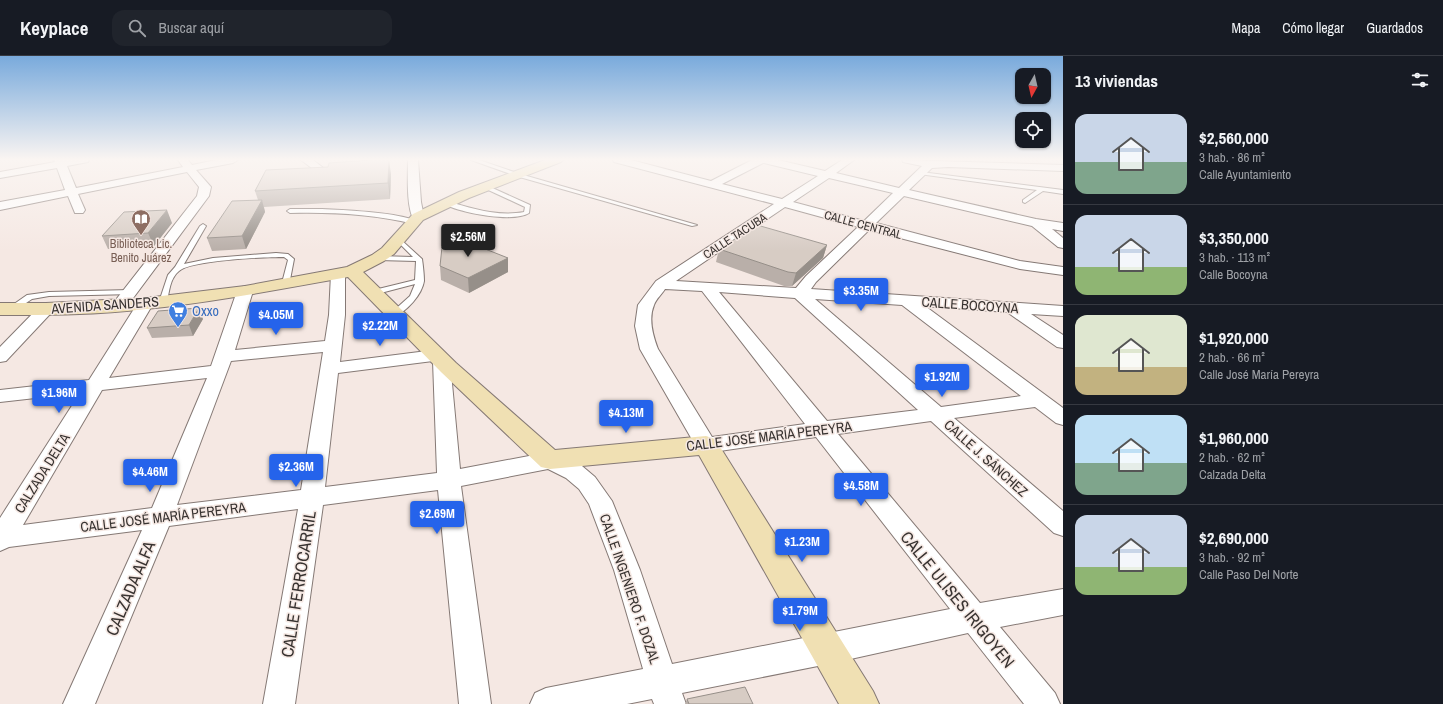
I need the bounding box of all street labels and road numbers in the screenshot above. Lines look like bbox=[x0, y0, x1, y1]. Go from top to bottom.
street label: CALLE CENTRAL bbox=[822, 207, 904, 243]
street label: CALLE TACUBA bbox=[700, 209, 770, 263]
street label: AVENIDA SANDERS bbox=[50, 292, 160, 318]
street label: CALLE BOCOYNA bbox=[921, 293, 1019, 317]
street label: CALLE J. SÁNCHEZ bbox=[940, 416, 1032, 500]
street label: CALLE JOSÉ MARÍA PEREYRA bbox=[685, 417, 853, 455]
street label: CALZADA DELTA bbox=[10, 429, 74, 516]
street label: CALLE JOSÉ MARÍA PEREYRA bbox=[79, 498, 247, 536]
street label: CALLE FERROCARRIL bbox=[275, 509, 321, 659]
street label: CALLE INGENIERO F. DOZAL bbox=[596, 512, 664, 667]
street label: CALLE ULISES IRIGOYEN bbox=[896, 526, 1020, 672]
street label: CALZADA ALFA bbox=[100, 536, 161, 639]

